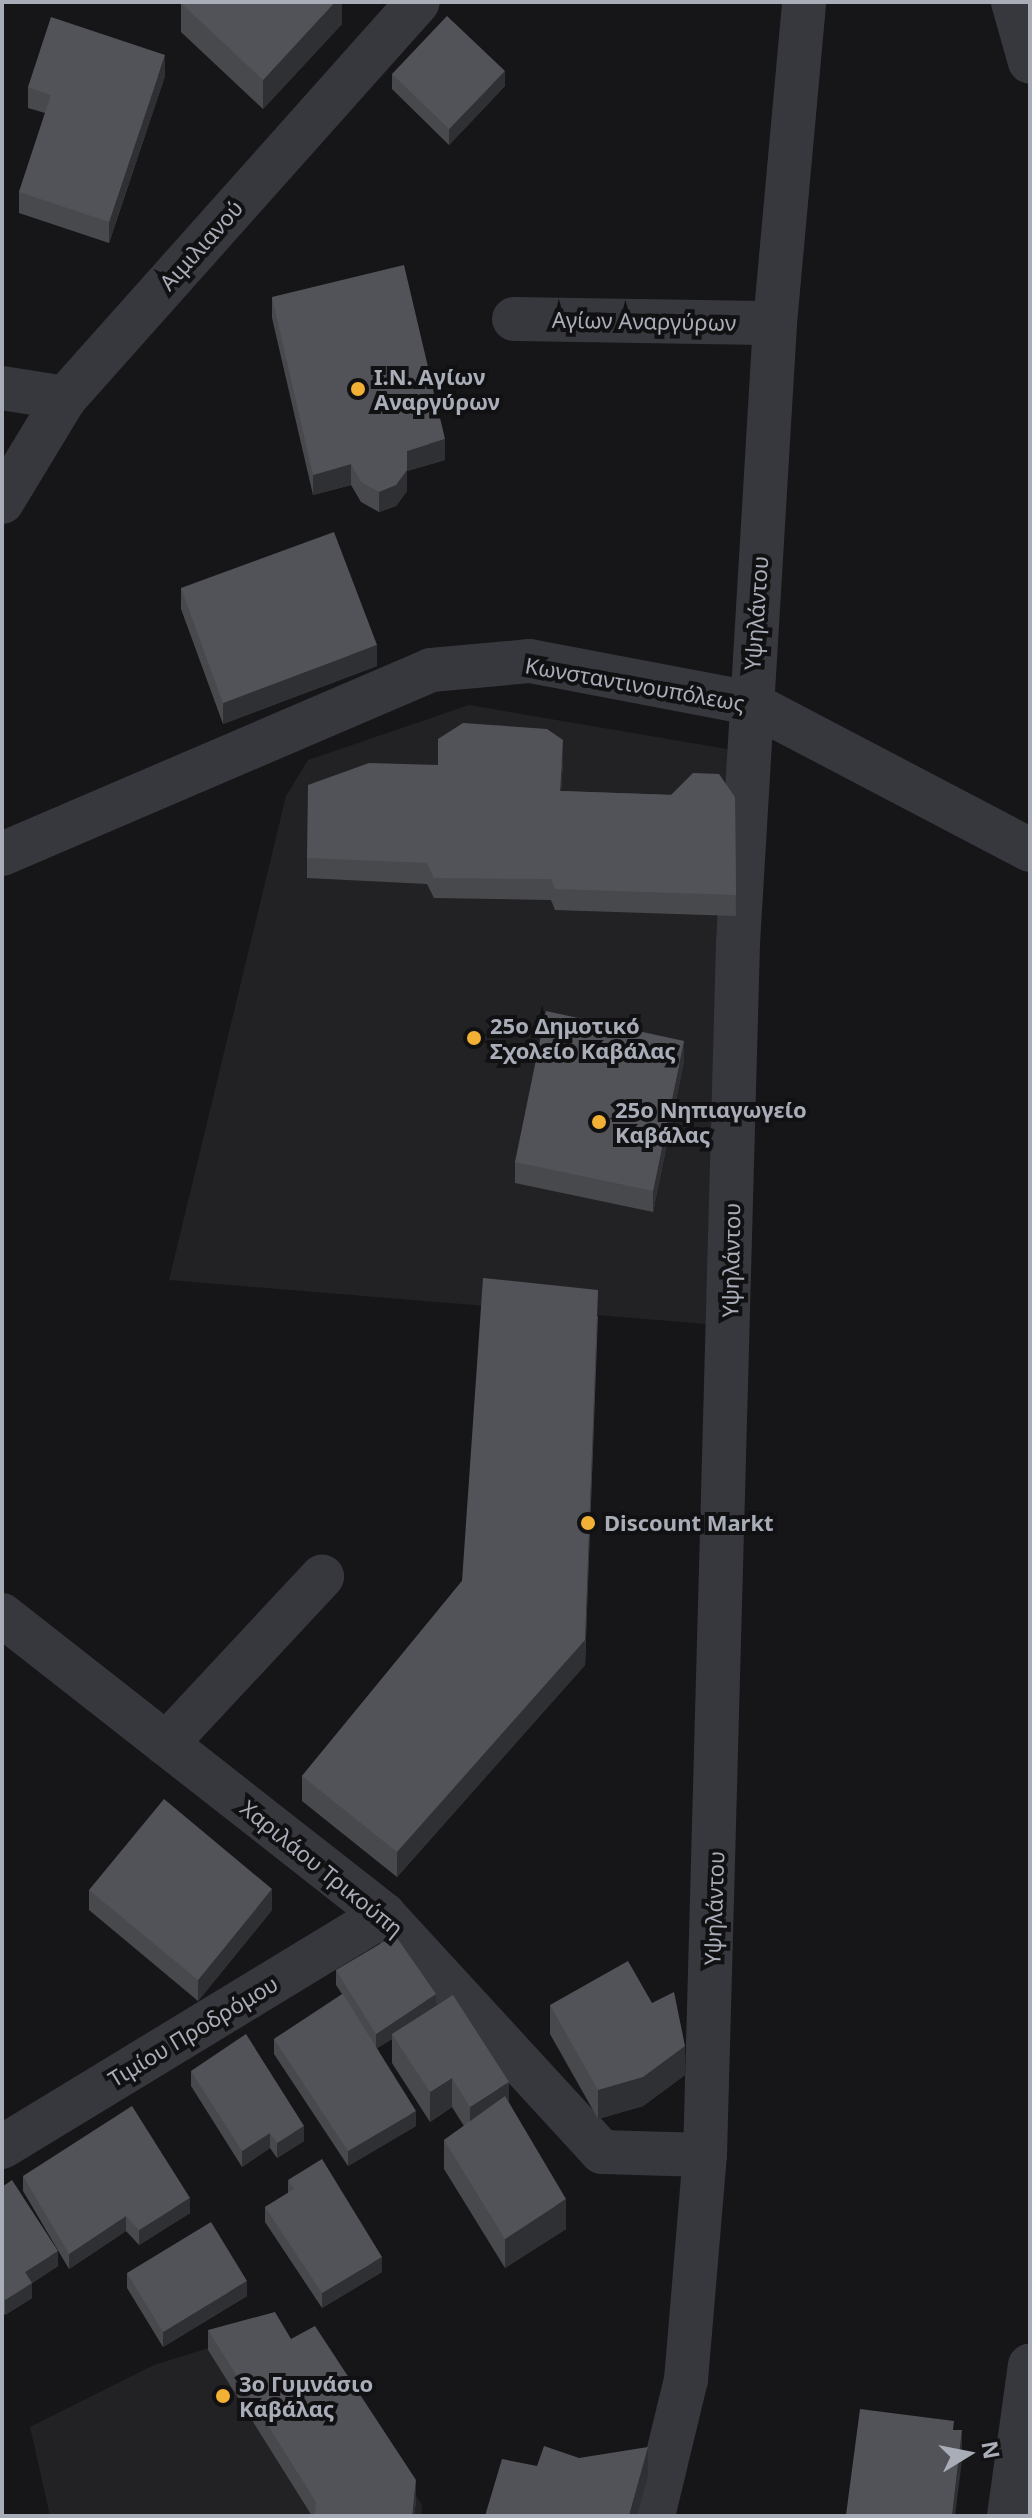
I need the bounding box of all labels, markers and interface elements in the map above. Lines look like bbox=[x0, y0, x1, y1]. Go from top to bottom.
street label: Αιμιλιανού bbox=[154, 195, 248, 295]
street label: Αγίων Αναργύρων bbox=[552, 306, 736, 336]
place label: Ι.Ν. Αγίων Αναργύρων bbox=[374, 363, 500, 414]
marker: Ι.Ν. Αγίων Αναργύρων bbox=[349, 380, 367, 398]
street label: Υψηλάντου bbox=[739, 555, 773, 671]
street label: Κωνσταντινουπόλεως bbox=[523, 652, 747, 716]
place label: 25ο Δημοτικό Σχολείο Καβάλας bbox=[490, 1012, 676, 1064]
marker: 25ο Δημοτικό Σχολείο Καβάλας bbox=[465, 1029, 483, 1047]
place label: 25ο Νηπιαγωγείο Καβάλας bbox=[615, 1096, 807, 1148]
marker: 25ο Νηπιαγωγείο Καβάλας bbox=[590, 1113, 608, 1131]
street label: Υψηλάντου bbox=[717, 1202, 745, 1318]
place label: Discount Markt bbox=[604, 1510, 774, 1536]
marker: Discount Markt bbox=[579, 1514, 597, 1532]
street label: Χαριλάου Τρικούπη bbox=[235, 1794, 409, 1942]
street label: Υψηλάντου bbox=[699, 1850, 729, 1966]
street label: Τιμίου Προδρόμου bbox=[103, 1970, 283, 2092]
place label: 3ο Γυμνάσιο Καβάλας bbox=[239, 2370, 373, 2422]
marker: 3ο Γυμνάσιο Καβάλας bbox=[214, 2387, 232, 2405]
north arrow bbox=[928, 2414, 1008, 2494]
text: N bbox=[975, 2438, 1008, 2461]

